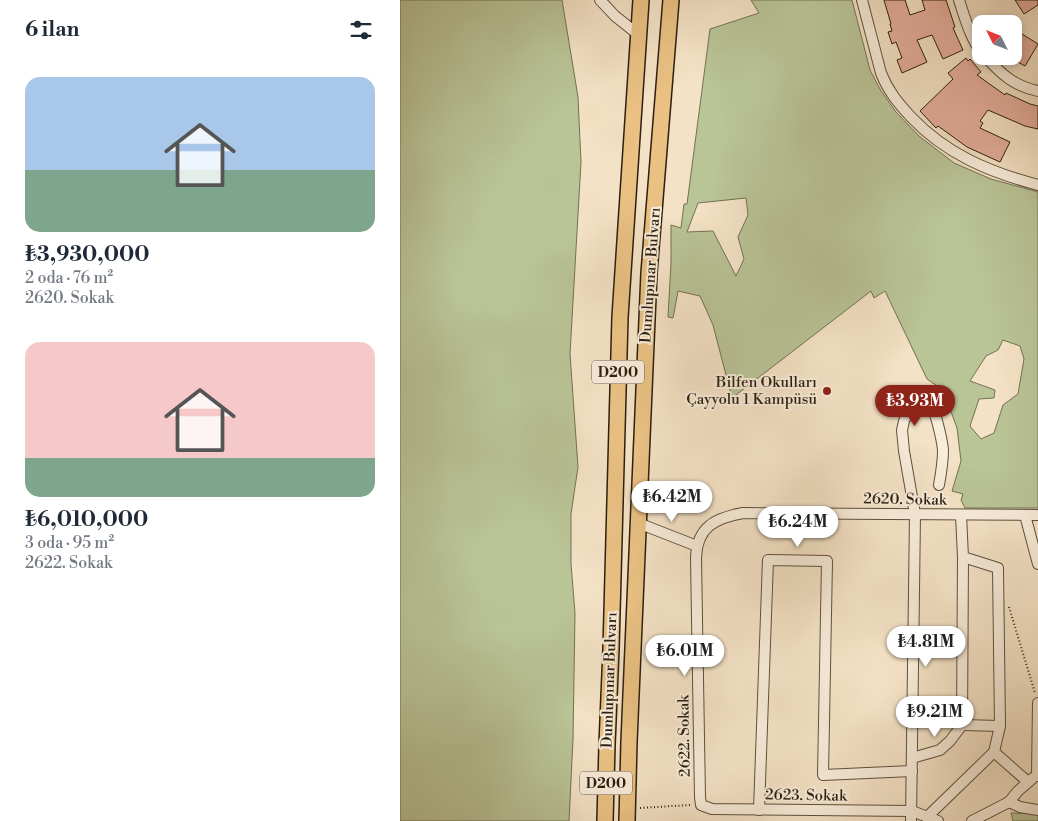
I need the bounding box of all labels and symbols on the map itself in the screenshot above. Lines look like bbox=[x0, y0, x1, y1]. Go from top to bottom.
north arrow bbox=[972, 15, 1022, 65]
street label: Dumlupınar Bulvarı bbox=[636, 206, 665, 344]
road number: D200 bbox=[592, 361, 644, 384]
place label: Bilfen Okulları Çayyolu 1 Kampüsü bbox=[686, 373, 817, 409]
pin: ₺3.93M bbox=[874, 384, 956, 427]
marker: Bilfen Okulları Çayyolu 1 Kampüsü bbox=[821, 385, 833, 397]
pin: ₺6.42M bbox=[631, 480, 713, 523]
street label: 2620. Sokak bbox=[863, 489, 948, 510]
pin: ₺6.24M bbox=[757, 506, 839, 548]
street label: Dumlupınar Bulvarı bbox=[598, 612, 621, 748]
pin: ₺4.81M bbox=[885, 626, 967, 668]
pin: ₺6.01M bbox=[644, 634, 726, 677]
street label: 2622. Sokak bbox=[674, 694, 695, 777]
pin: ₺9.21M bbox=[894, 696, 976, 738]
road number: D200 bbox=[580, 771, 632, 794]
street label: 2623. Sokak bbox=[765, 785, 848, 806]

